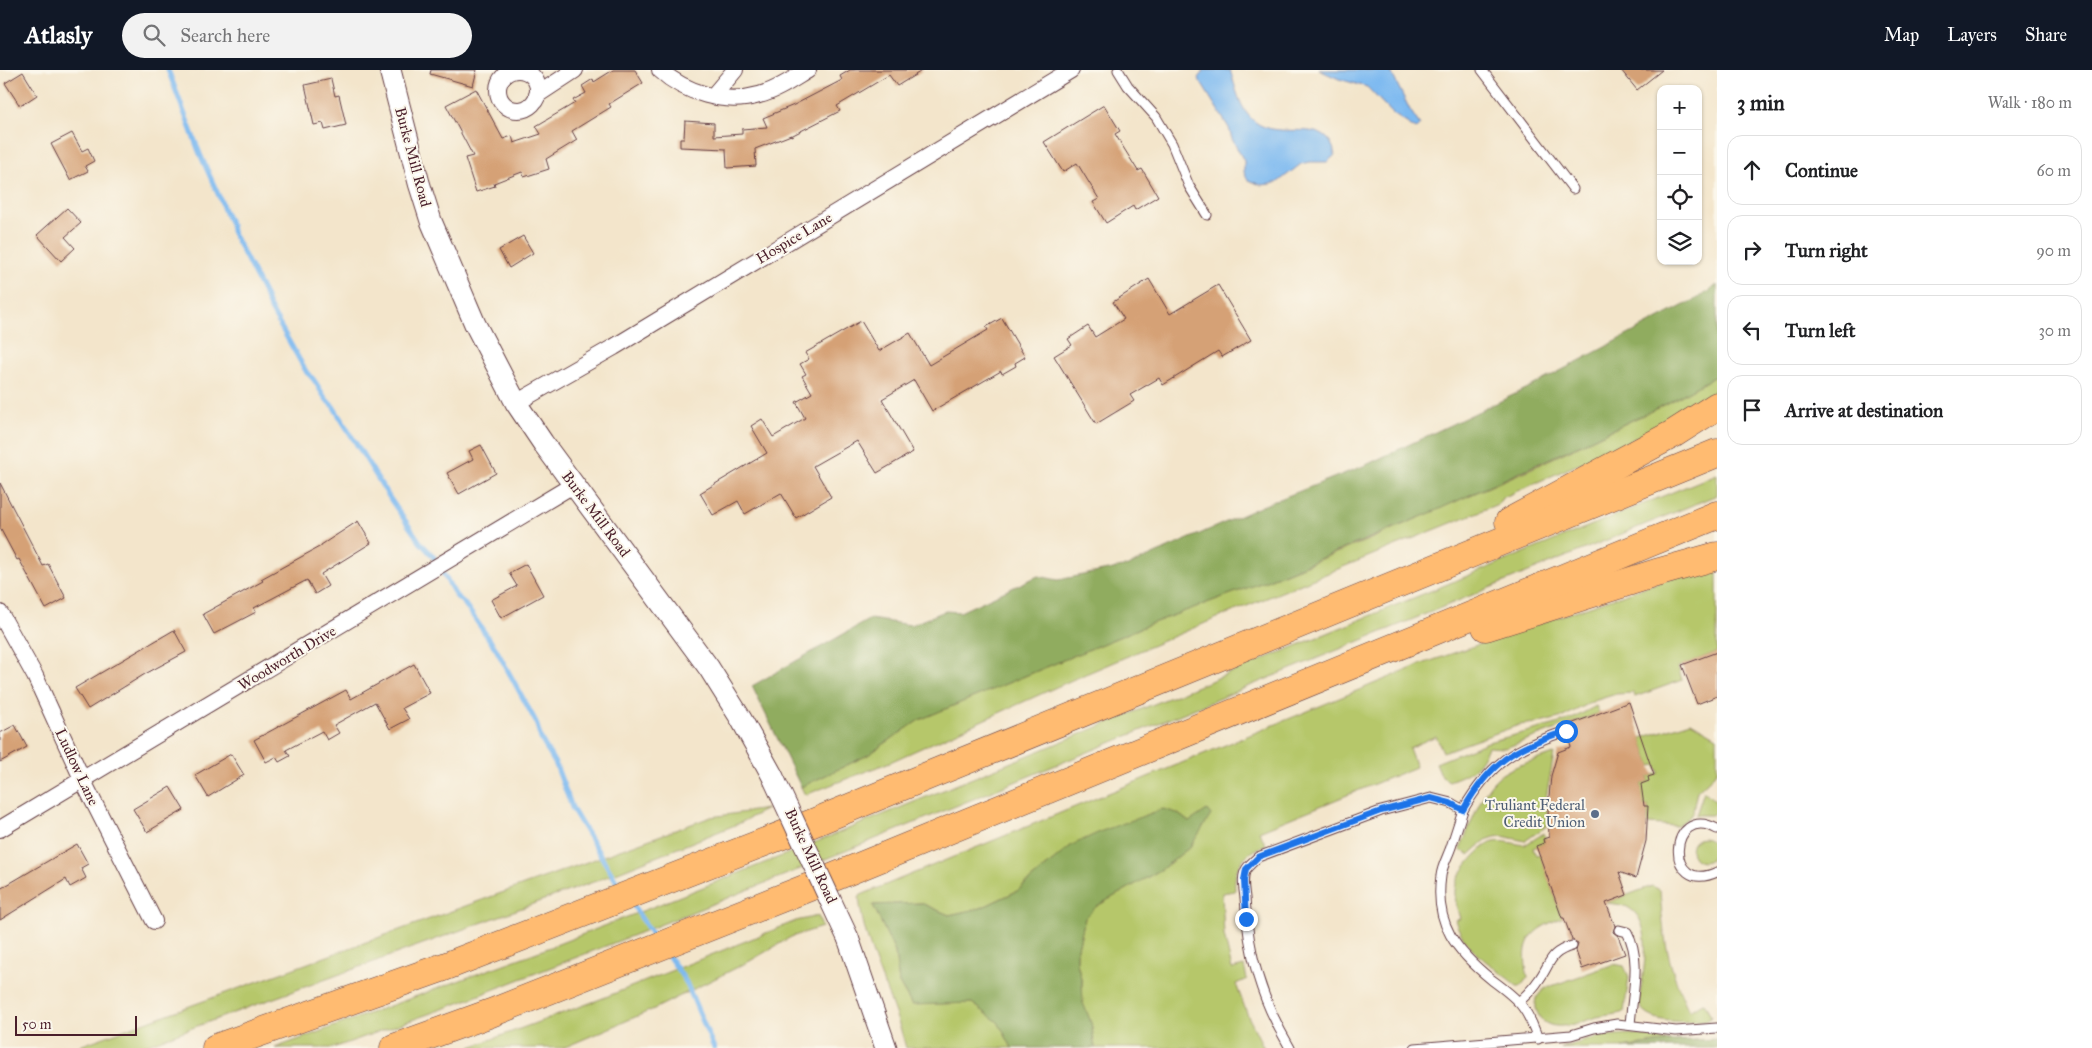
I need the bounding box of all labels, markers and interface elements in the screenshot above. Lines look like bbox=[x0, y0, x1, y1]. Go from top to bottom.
search box bbox=[122, 13, 472, 58]
text: Atlasly bbox=[25, 20, 92, 50]
icon: search bbox=[140, 21, 168, 49]
text: Search here bbox=[180, 24, 270, 47]
text: Map bbox=[1884, 24, 1919, 46]
text: Layers bbox=[1947, 24, 1997, 46]
text: Share bbox=[2025, 24, 2067, 46]
map controls bbox=[1657, 85, 1702, 265]
button: + bbox=[1657, 85, 1702, 130]
text: 3 min bbox=[1737, 90, 1785, 116]
text: Walk · 180 m bbox=[1988, 93, 2072, 112]
street label: Burke Mill Road bbox=[391, 105, 435, 209]
button: − bbox=[1657, 130, 1702, 175]
icon: ahead bbox=[1738, 156, 1766, 184]
text: Continue bbox=[1785, 159, 1858, 182]
text: 60 m bbox=[2037, 161, 2071, 180]
button: locate bbox=[1657, 175, 1702, 220]
street label: Hospice Lane bbox=[753, 208, 835, 268]
button: layers bbox=[1657, 220, 1702, 265]
icon: right bbox=[1738, 236, 1766, 264]
text: Turn right bbox=[1785, 239, 1868, 262]
text: 90 m bbox=[2036, 241, 2071, 260]
icon: left bbox=[1738, 316, 1766, 344]
text: Turn left bbox=[1785, 319, 1855, 342]
text: 30 m bbox=[2038, 321, 2071, 340]
icon: arrive bbox=[1738, 396, 1766, 424]
text: Arrive at destination bbox=[1785, 399, 1943, 422]
street label: Burke Mill Road bbox=[558, 468, 634, 561]
street label: Woodworth Drive bbox=[235, 622, 339, 694]
route start bbox=[1555, 720, 1578, 743]
street label: Ludlow Lane bbox=[51, 726, 103, 808]
place label: Truliant Federal Credit Union bbox=[1485, 796, 1586, 831]
street label: Burke Mill Road bbox=[781, 806, 841, 907]
marker: Truliant Federal Credit Union bbox=[1589, 808, 1601, 820]
route end bbox=[1235, 908, 1258, 931]
scale bar bbox=[15, 1013, 138, 1036]
text: 50 m bbox=[22, 1016, 51, 1033]

